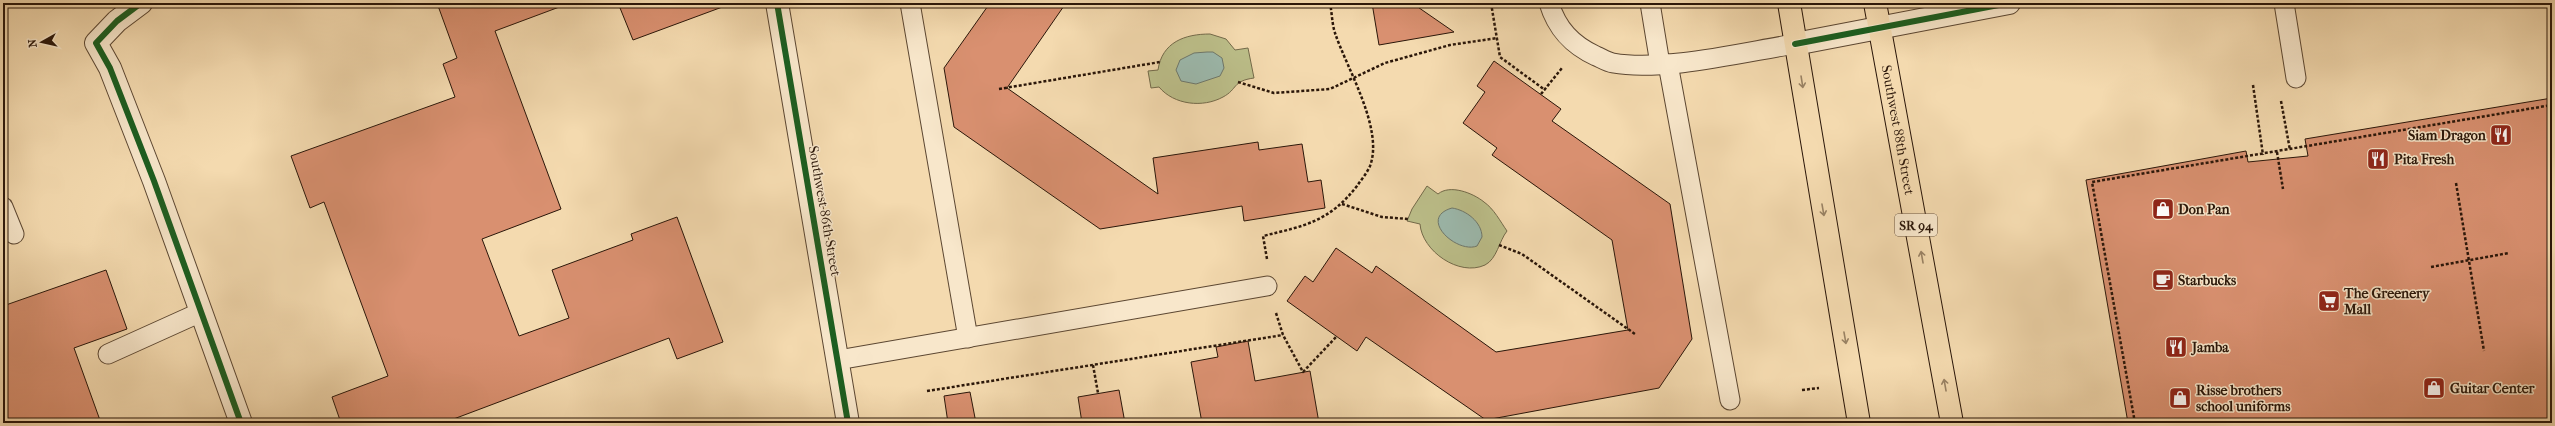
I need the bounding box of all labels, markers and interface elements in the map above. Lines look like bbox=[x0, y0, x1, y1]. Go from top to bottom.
north arrow bbox=[22, 22, 62, 62]
text: N bbox=[25, 38, 40, 48]
street label: Southwest 88th Street bbox=[1878, 64, 1918, 196]
one-way arrow bbox=[1798, 75, 1806, 88]
restaurant icon: Siam Dragon bbox=[2488, 122, 2514, 148]
place label: Siam Dragon bbox=[2408, 127, 2487, 144]
street label: Southwest 86th Street bbox=[805, 144, 844, 278]
restaurant icon: Pita Fresh bbox=[2365, 146, 2391, 172]
place label: Pita Fresh bbox=[2394, 151, 2455, 168]
shop icon: Don Pan bbox=[2150, 196, 2176, 222]
place label: Don Pan bbox=[2178, 201, 2231, 218]
one-way arrow bbox=[1819, 203, 1827, 216]
road number: SR 94 bbox=[1895, 214, 1937, 236]
one-way arrow bbox=[1918, 251, 1926, 264]
cafe icon: Starbucks bbox=[2150, 267, 2176, 293]
place label: Starbucks bbox=[2178, 272, 2237, 289]
place label: The Greenery Mall bbox=[2343, 285, 2431, 318]
supermarket icon: The Greenery Mall bbox=[2316, 288, 2342, 314]
one-way arrow bbox=[1841, 331, 1849, 344]
restaurant icon: Jamba bbox=[2163, 334, 2189, 360]
place label: Jamba bbox=[2190, 339, 2229, 356]
shop icon: Guitar Center bbox=[2421, 375, 2447, 401]
one-way arrow bbox=[1941, 378, 1949, 391]
place label: Guitar Center bbox=[2450, 380, 2536, 397]
place label: Risse brothers school uniforms bbox=[2196, 382, 2291, 415]
shop icon: Risse brothers school uniforms bbox=[2167, 385, 2193, 411]

